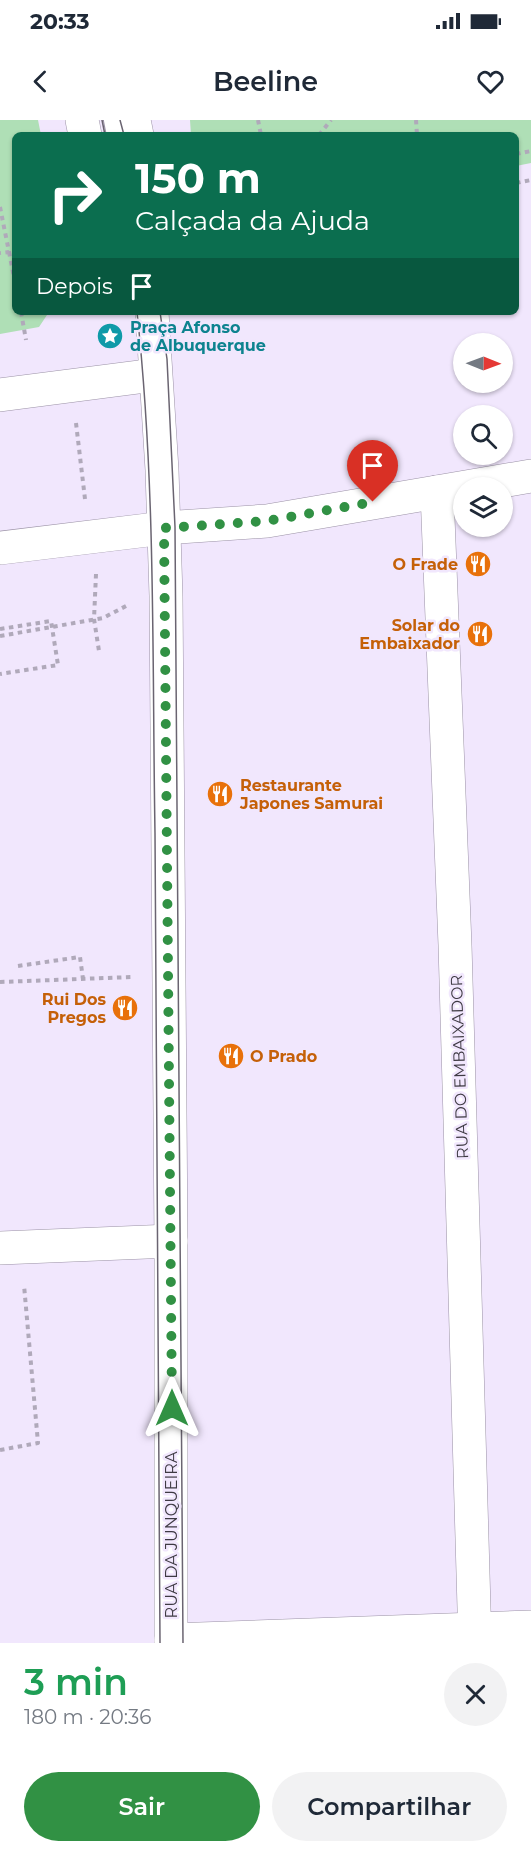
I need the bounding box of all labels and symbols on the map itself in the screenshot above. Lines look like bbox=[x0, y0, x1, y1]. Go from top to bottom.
place label: Praça Afonso de Albuquerque bbox=[130, 318, 266, 355]
place icon: Praça Afonso de Albuquerque bbox=[95, 321, 125, 351]
north arrow bbox=[453, 333, 513, 393]
pin bbox=[347, 440, 398, 502]
restaurant icon: O Frade bbox=[463, 549, 493, 579]
place label: O Frade bbox=[393, 555, 458, 574]
place label: Solar do Embaixador bbox=[359, 616, 460, 653]
restaurant icon: Solar do Embaixador bbox=[465, 619, 495, 649]
place label: Restaurante Japones Samurai bbox=[239, 776, 383, 813]
restaurant icon: Restaurante Japones Samurai bbox=[205, 779, 235, 809]
street label: RUA DO EMBAIXADOR bbox=[447, 975, 472, 1159]
place label: Rui Dos Pregos bbox=[42, 990, 106, 1027]
restaurant icon: Rui Dos Pregos bbox=[110, 993, 140, 1023]
restaurant icon: O Prado bbox=[216, 1041, 246, 1071]
place label: O Prado bbox=[250, 1047, 317, 1066]
position arrow bbox=[140, 1376, 204, 1440]
street label: RUA DA JUNQUEIRA bbox=[162, 1451, 181, 1618]

